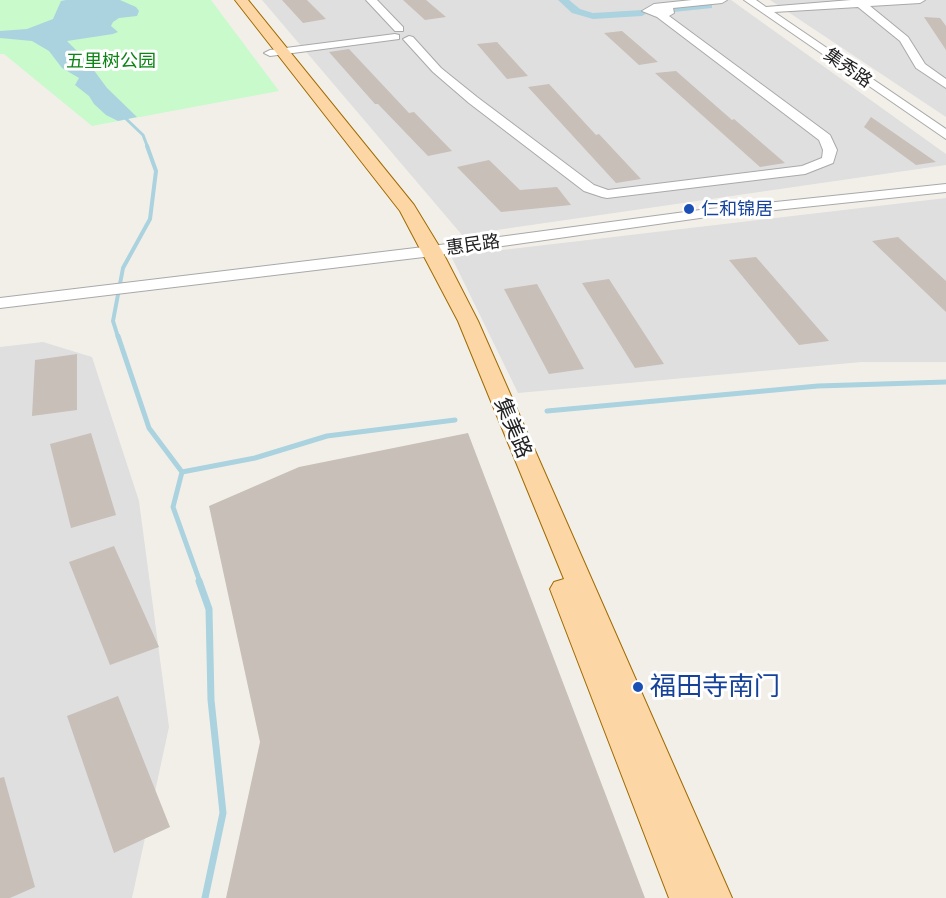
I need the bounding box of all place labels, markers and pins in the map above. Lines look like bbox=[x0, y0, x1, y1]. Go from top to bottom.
place label: 仁和锦居 bbox=[701, 198, 773, 220]
marker: 仁和锦居 bbox=[682, 202, 696, 216]
place label: 福田寺南门 bbox=[650, 671, 780, 703]
marker: 福田寺南门 bbox=[631, 680, 645, 694]

